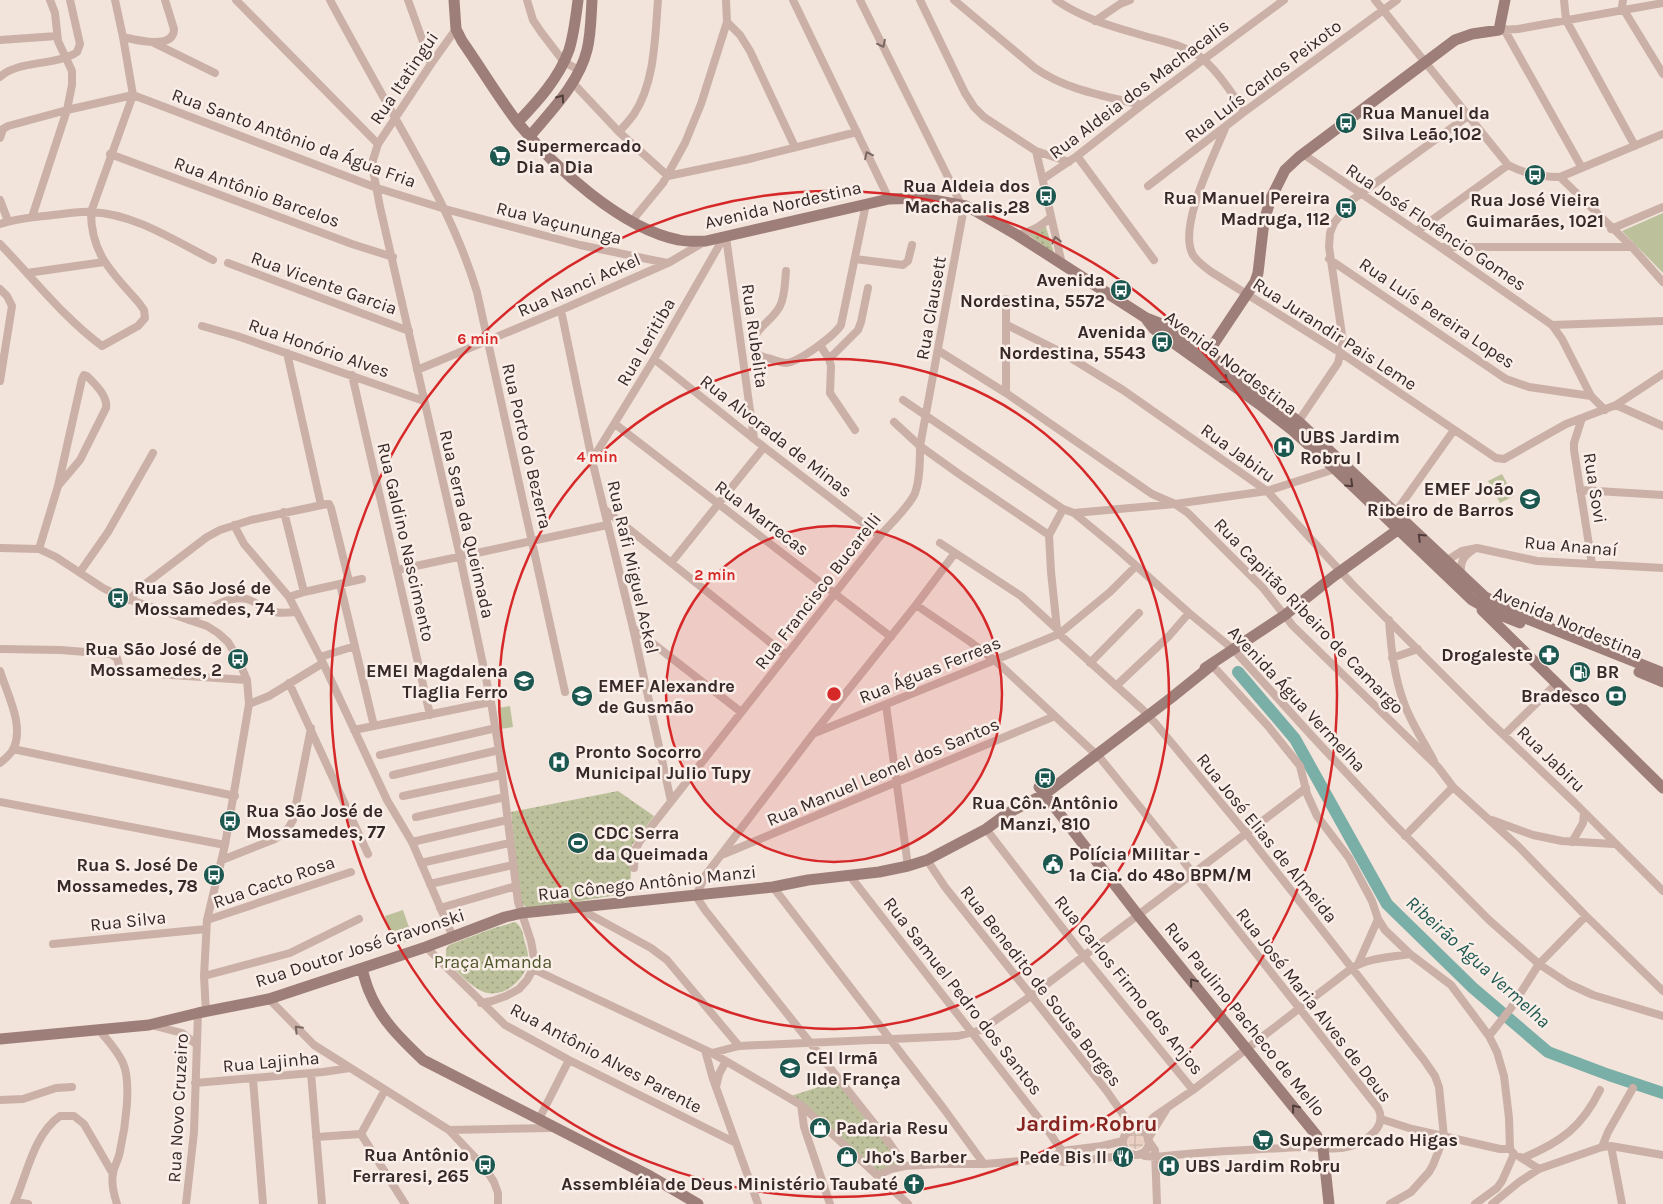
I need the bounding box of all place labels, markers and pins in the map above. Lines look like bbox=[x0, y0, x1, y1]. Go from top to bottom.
place label: Rua Manuel da Silva Leão,102 bbox=[1362, 102, 1490, 145]
bus stop icon: Rua Manuel da Silva Leão,102 bbox=[1334, 111, 1358, 135]
place label: Supermercado Dia a Dia bbox=[516, 135, 641, 178]
supermarket icon: Supermercado Dia a Dia bbox=[488, 144, 512, 168]
bus stop icon: Rua José Vieira Guimarães, 1021 bbox=[1523, 163, 1547, 187]
place label: Rua Aldeia dos Machacalis,28 bbox=[903, 175, 1030, 218]
bus stop icon: Rua Aldeia dos Machacalis,28 bbox=[1034, 184, 1058, 208]
place label: Rua Manuel Pereira Madruga, 112 bbox=[1164, 187, 1330, 230]
place label: Rua José Vieira Guimarães, 1021 bbox=[1466, 189, 1604, 232]
bus stop icon: Rua Manuel Pereira Madruga, 112 bbox=[1334, 196, 1358, 220]
place label: Avenida Nordestina, 5572 bbox=[960, 269, 1105, 312]
bus stop icon: Avenida Nordestina, 5572 bbox=[1109, 278, 1133, 302]
place label: Avenida Nordestina, 5543 bbox=[999, 321, 1146, 364]
bus stop icon: Avenida Nordestina, 5543 bbox=[1150, 330, 1174, 354]
place label: UBS Jardim Robru I bbox=[1300, 426, 1400, 469]
hospital icon: UBS Jardim Robru I bbox=[1272, 435, 1296, 459]
place label: EMEF João Ribeiro de Barros bbox=[1367, 478, 1514, 521]
school or university icon: EMEF João Ribeiro de Barros bbox=[1518, 487, 1542, 511]
place label: Rua São José de Mossamedes, 74 bbox=[134, 577, 275, 620]
bus stop icon: Rua São José de Mossamedes, 74 bbox=[106, 586, 130, 610]
place label: Rua São José de Mossamedes, 2 bbox=[85, 638, 222, 681]
pharmacy icon: Drogaleste bbox=[1537, 643, 1561, 667]
place label: Drogaleste bbox=[1441, 644, 1533, 666]
bus stop icon: Rua São José de Mossamedes, 2 bbox=[226, 647, 250, 671]
place label: EMEI Magdalena Tlaglia Ferro bbox=[366, 660, 508, 703]
fuel station icon: BR bbox=[1568, 660, 1592, 684]
place label: BR bbox=[1596, 661, 1619, 683]
school or university icon: EMEI Magdalena Tlaglia Ferro bbox=[512, 669, 536, 693]
place label: EMEF Alexandre de Gusmão bbox=[598, 675, 735, 718]
school or university icon: EMEF Alexandre de Gusmão bbox=[570, 684, 594, 708]
bank icon: Bradesco bbox=[1604, 684, 1628, 708]
centre of rings bbox=[825, 685, 843, 703]
place label: Bradesco bbox=[1521, 685, 1600, 707]
place label: Pronto Socorro Municipal Julio Tupy bbox=[575, 741, 751, 784]
hospital icon: Pronto Socorro Municipal Julio Tupy bbox=[547, 750, 571, 774]
bus stop icon: Rua Côn. Antônio Manzi, 810 bbox=[1033, 766, 1057, 790]
place label: Rua Côn. Antônio Manzi, 810 bbox=[972, 792, 1118, 835]
place label: Rua São José de Mossamedes, 77 bbox=[246, 800, 385, 843]
bus stop icon: Rua São José de Mossamedes, 77 bbox=[218, 809, 242, 833]
place label: CDC Serra da Queimada bbox=[594, 822, 708, 865]
sports icon: CDC Serra da Queimada bbox=[566, 831, 590, 855]
place label: Polícia Militar - 1ª Cia. do 48º BPM/M bbox=[1069, 843, 1252, 886]
public building icon: Polícia Militar - 1ª Cia. do 48º BPM/M bbox=[1041, 852, 1065, 876]
place label: Rua S. José De Mossamedes, 78 bbox=[56, 854, 198, 897]
bus stop icon: Rua S. José De Mossamedes, 78 bbox=[202, 863, 226, 887]
place label: CEI Irmã Ilde França bbox=[806, 1047, 901, 1090]
school or university icon: CEI Irmã Ilde França bbox=[778, 1056, 802, 1080]
shop icon: Padaria Resu bbox=[808, 1116, 832, 1140]
place label: Padaria Resu bbox=[836, 1117, 949, 1139]
supermarket icon: Supermercado Higas bbox=[1251, 1128, 1275, 1152]
place label: Supermercado Higas bbox=[1279, 1129, 1458, 1151]
place label: Rua Antônio Ferraresi, 265 bbox=[352, 1144, 469, 1187]
shop icon: Jho's Barber bbox=[835, 1145, 859, 1169]
restaurant icon: Pede Bis II bbox=[1111, 1145, 1135, 1169]
place label: Jho's Barber bbox=[863, 1146, 967, 1168]
place label: Pede Bis II bbox=[1019, 1146, 1107, 1168]
bus stop icon: Rua Antônio Ferraresi, 265 bbox=[473, 1153, 497, 1177]
hospital icon: UBS Jardim Robru bbox=[1157, 1154, 1181, 1178]
place label: UBS Jardim Robru bbox=[1185, 1155, 1340, 1177]
church icon: Assembléia de Deus Ministério Taubaté bbox=[902, 1172, 926, 1196]
place label: Assembléia de Deus Ministério Taubaté bbox=[561, 1173, 898, 1195]

